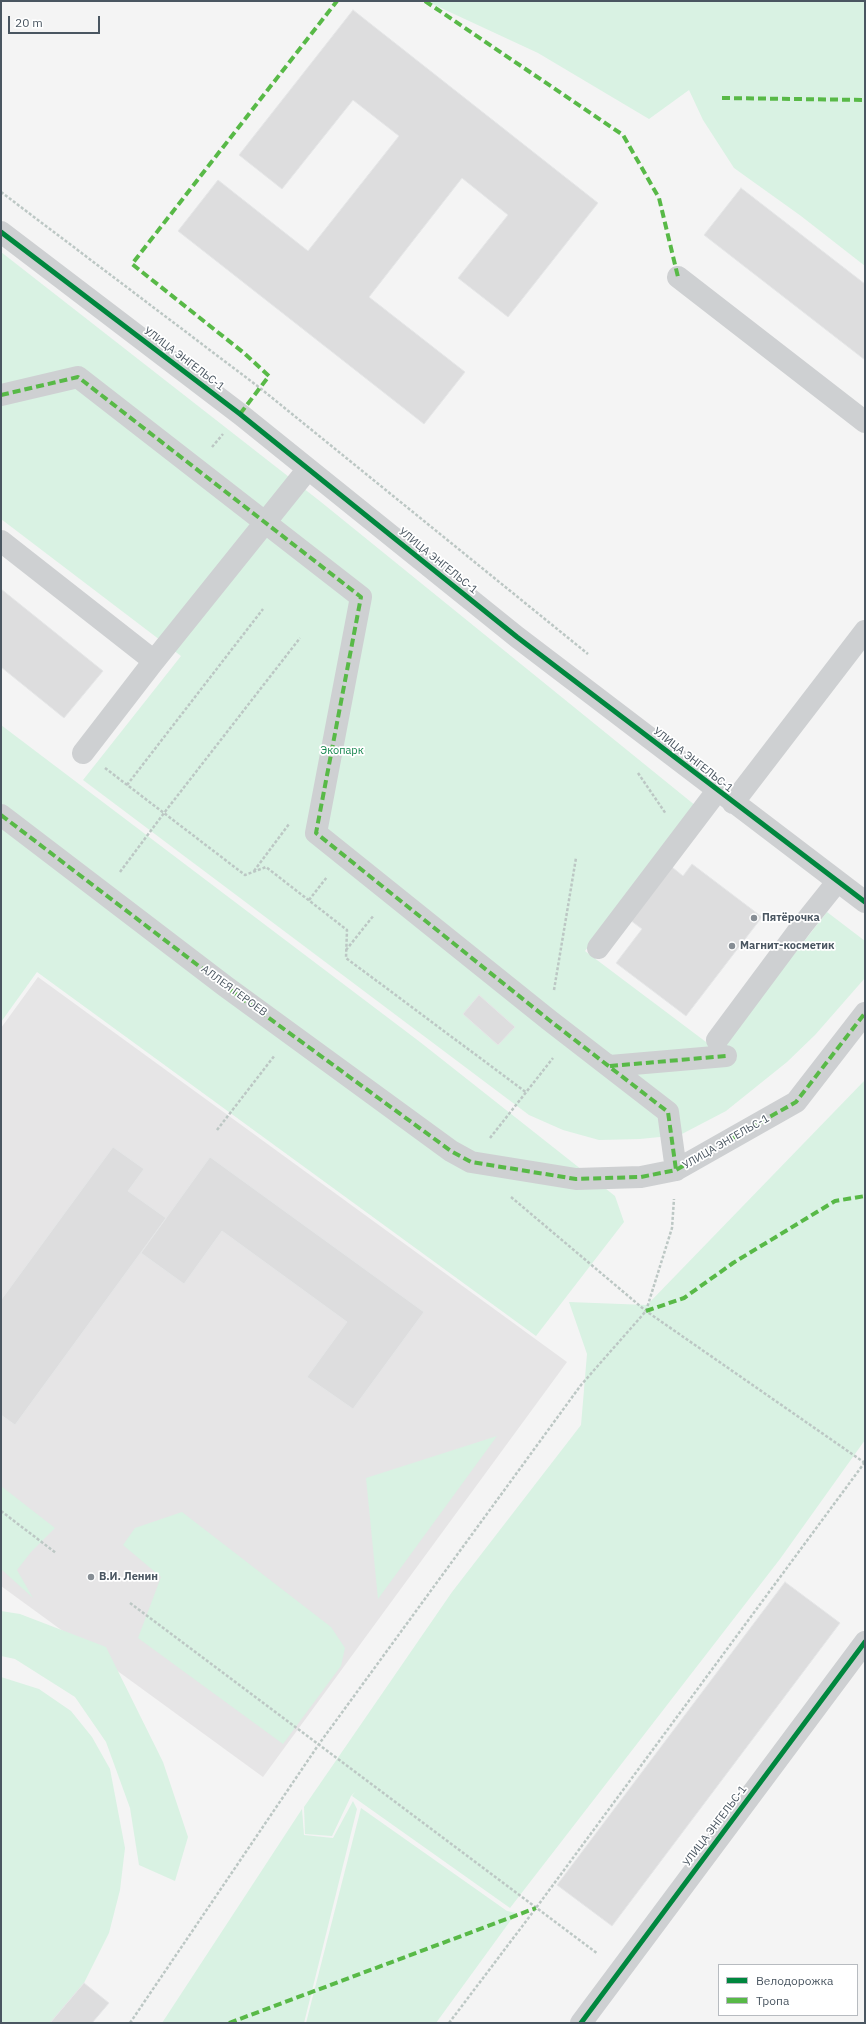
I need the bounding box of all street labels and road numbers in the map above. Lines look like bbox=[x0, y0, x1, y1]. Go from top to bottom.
street label: УЛИЦА ЭНГЕЛЬС-1 bbox=[141, 324, 227, 394]
street label: УЛИЦА ЭНГЕЛЬС-1 bbox=[396, 525, 480, 597]
street label: УЛИЦА ЭНГЕЛЬС-1 bbox=[650, 725, 736, 795]
street label: АЛЛЕЯ ГЕРОЕВ bbox=[198, 963, 270, 1019]
street label: УЛИЦА ЭНГЕЛЬС-1 bbox=[680, 1112, 772, 1172]
street label: УЛИЦА ЭНГЕЛЬС-1 bbox=[680, 1783, 750, 1869]

